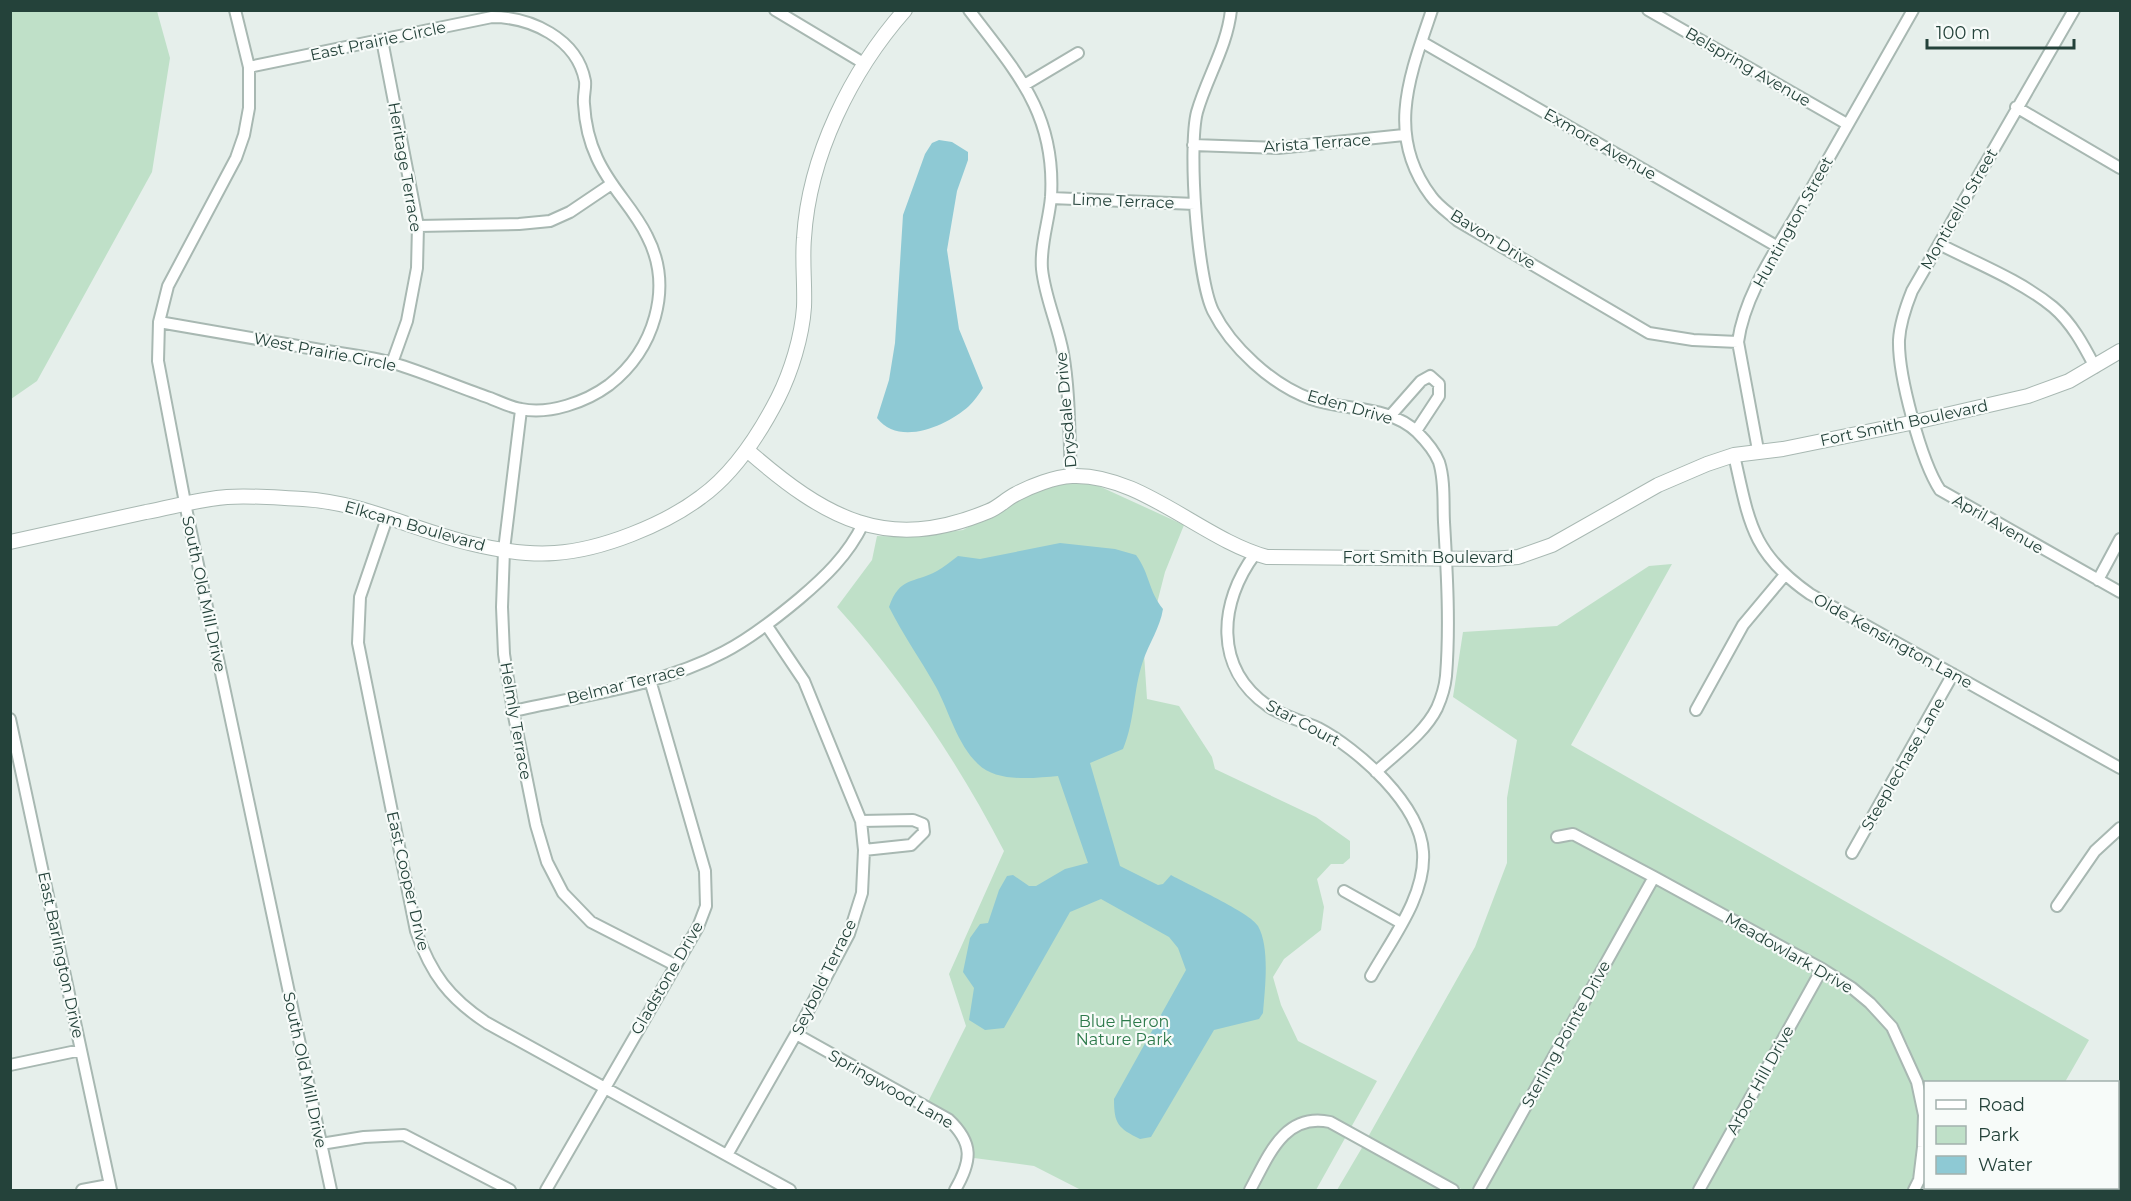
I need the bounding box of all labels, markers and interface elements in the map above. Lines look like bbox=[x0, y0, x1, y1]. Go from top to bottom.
scale bar bbox=[1927, 12, 2074, 50]
street label: East Prairie Circle bbox=[308, 17, 448, 65]
text: 100 m bbox=[1936, 22, 1990, 44]
street label: Belspring Avenue bbox=[1682, 23, 1814, 111]
street label: Heritage Terrace bbox=[384, 101, 426, 233]
street label: Exmore Avenue bbox=[1540, 104, 1660, 184]
street label: Arista Terrace bbox=[1263, 130, 1371, 156]
street label: Monticello Street bbox=[1917, 145, 2002, 273]
street label: Huntington Street bbox=[1749, 153, 1837, 291]
street label: Lime Terrace bbox=[1071, 190, 1175, 212]
street label: Bavon Drive bbox=[1447, 205, 1539, 273]
street label: West Prairie Circle bbox=[252, 329, 398, 375]
street label: Drysdale Drive bbox=[1051, 351, 1081, 469]
street label: Eden Drive bbox=[1305, 386, 1395, 428]
street label: Fort Smith Boulevard bbox=[1818, 396, 1990, 450]
street label: April Avenue bbox=[1949, 490, 2047, 558]
street label: Elkcam Boulevard bbox=[343, 497, 487, 555]
street label: South Old Mill Drive bbox=[178, 514, 230, 674]
street label: Fort Smith Boulevard bbox=[1342, 548, 1514, 567]
street label: Olde Kensington Lane bbox=[1810, 589, 1976, 693]
street label: Belmar Terrace bbox=[565, 660, 687, 708]
street label: Helmly Terrace bbox=[496, 661, 536, 781]
street label: Steeplechase Lane bbox=[1857, 694, 1949, 834]
street label: Star Court bbox=[1263, 696, 1344, 751]
street label: East Cooper Drive bbox=[383, 809, 433, 953]
street label: East Barlington Drive bbox=[34, 870, 88, 1040]
street label: Meadowlark Drive bbox=[1722, 909, 1856, 997]
street label: Seybold Terrace bbox=[788, 916, 860, 1038]
street label: Gladstone Drive bbox=[627, 918, 707, 1038]
street label: Sterling Pointe Drive bbox=[1518, 957, 1614, 1111]
street label: South Old Mill Drive bbox=[279, 990, 331, 1150]
park label: Blue Heron Nature Park bbox=[1076, 1012, 1173, 1049]
street label: Arbor Hill Drive bbox=[1722, 1022, 1798, 1138]
street label: Springwood Lane bbox=[825, 1045, 957, 1133]
legend bbox=[1924, 1081, 2119, 1189]
text: Road bbox=[1978, 1094, 2025, 1116]
text: Park bbox=[1978, 1124, 2019, 1146]
text: Water bbox=[1978, 1154, 2033, 1176]

